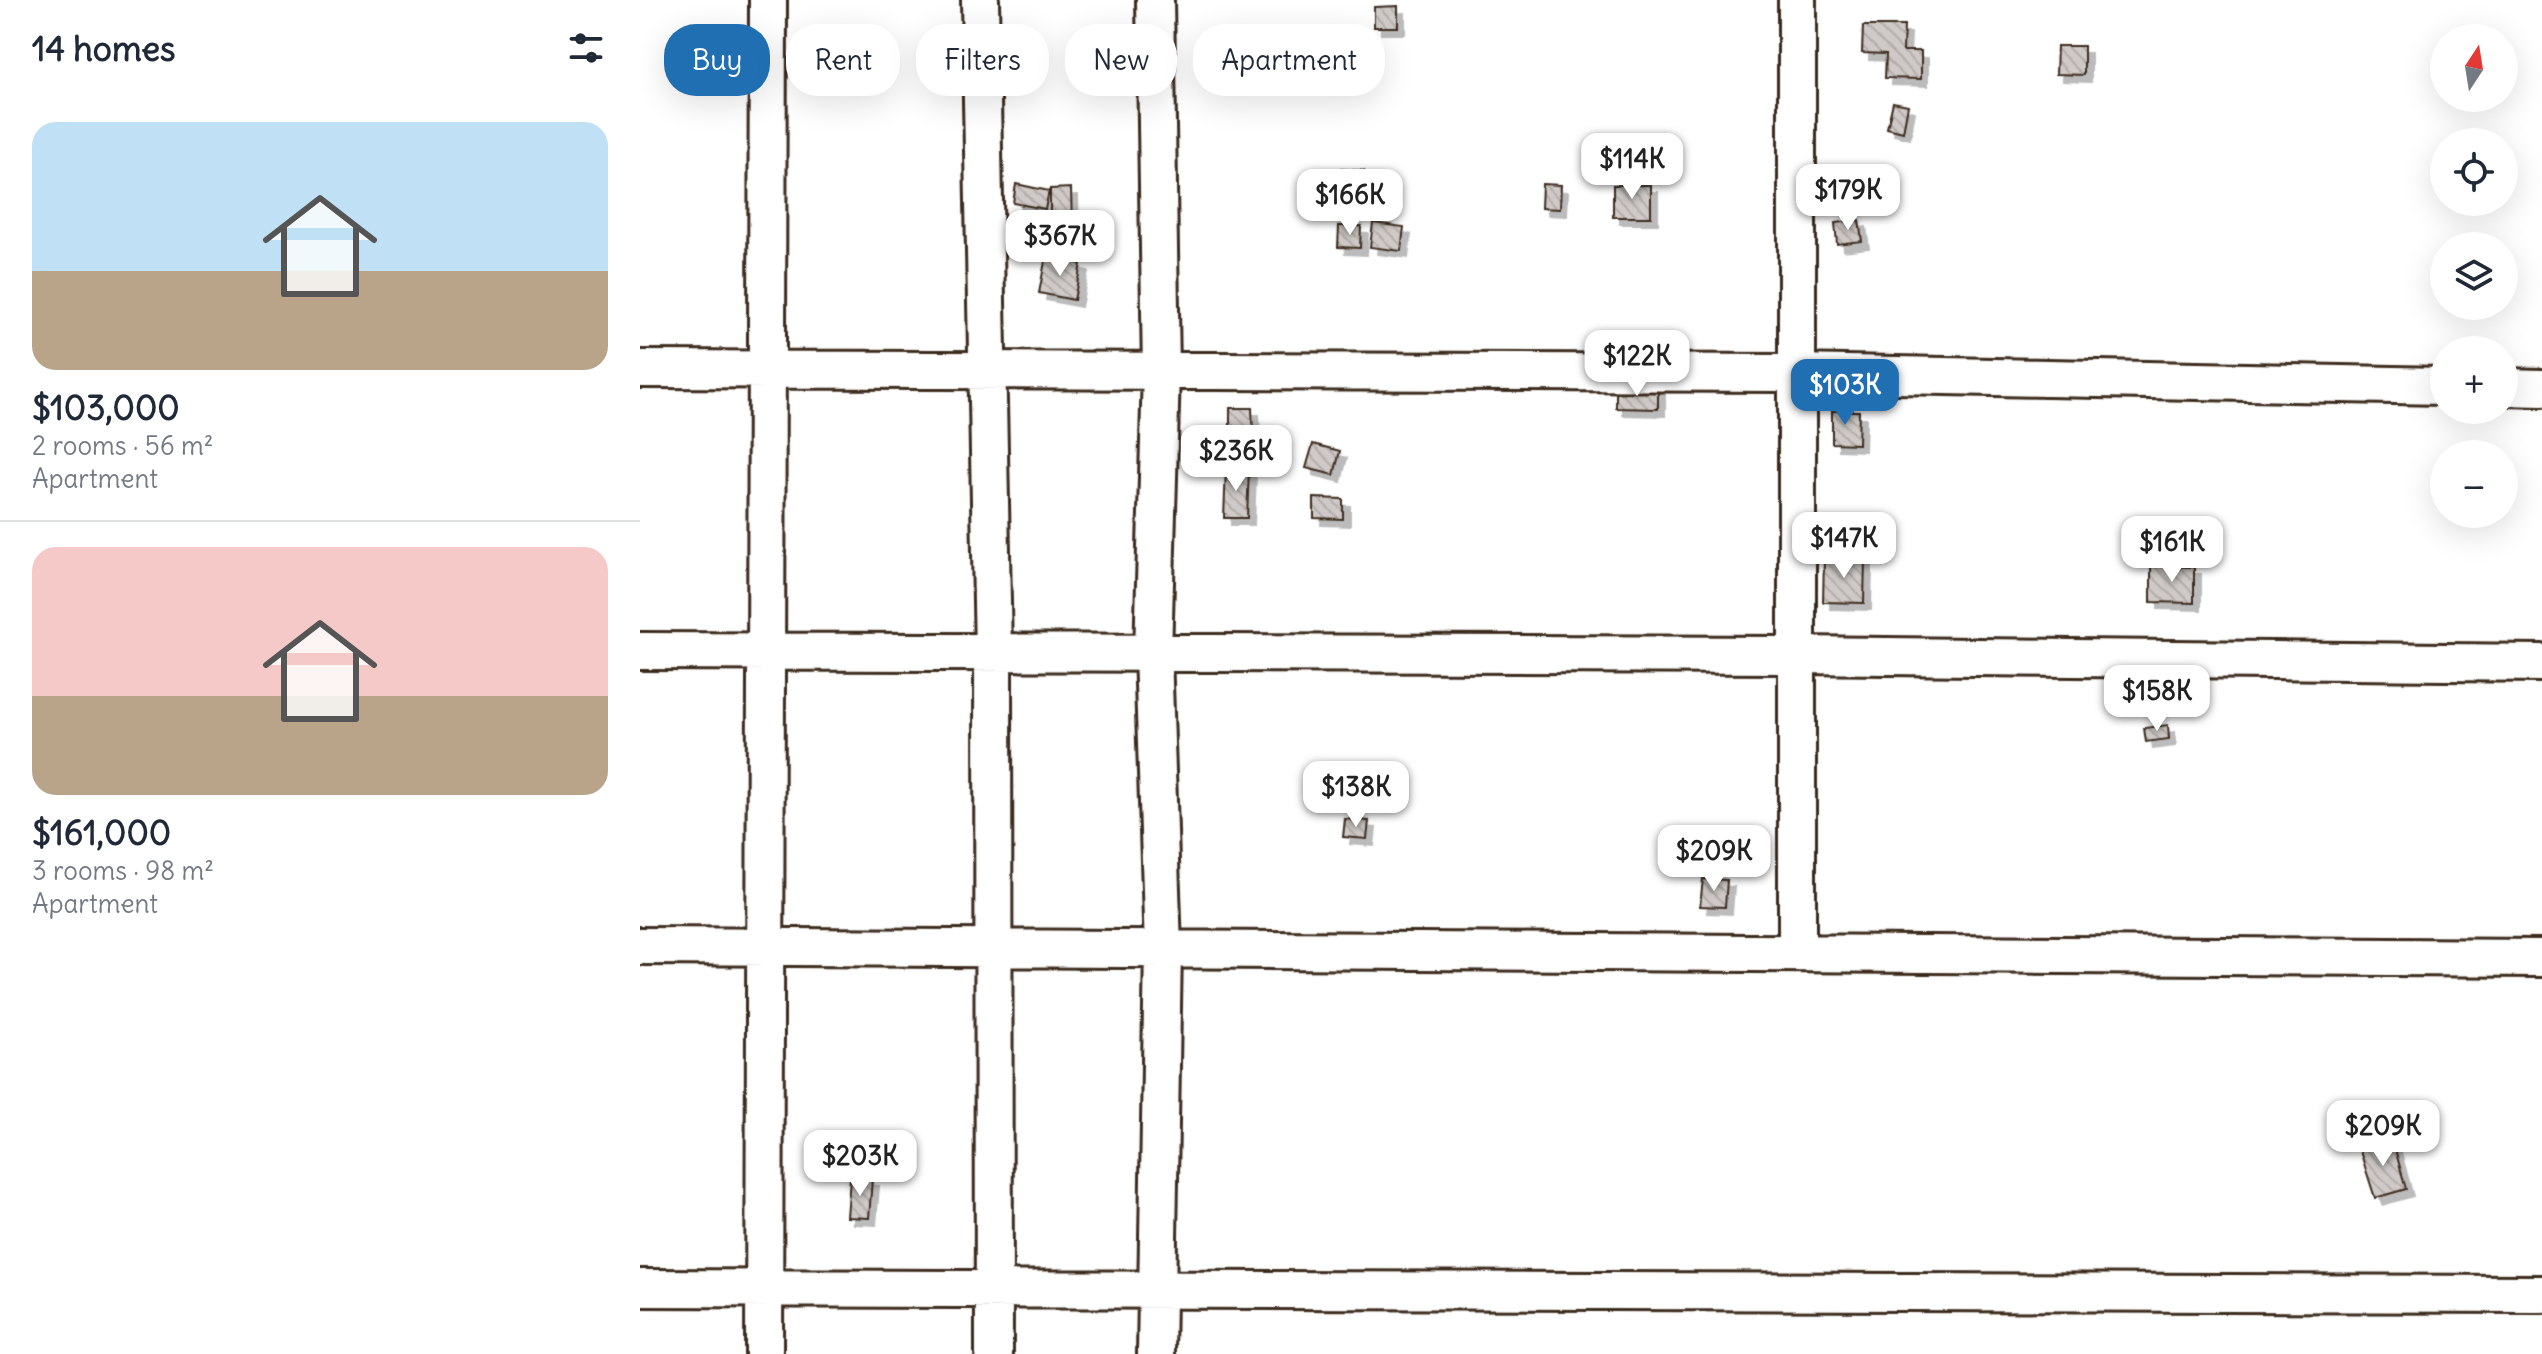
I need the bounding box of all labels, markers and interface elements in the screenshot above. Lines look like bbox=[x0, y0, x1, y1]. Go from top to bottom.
chip: Buy bbox=[664, 24, 770, 96]
chip: Rent bbox=[786, 24, 900, 96]
chip: Filters bbox=[916, 24, 1049, 96]
chip: New bbox=[1065, 24, 1177, 96]
chip: Apartment bbox=[1193, 24, 1385, 96]
north arrow bbox=[2430, 24, 2518, 112]
map controls bbox=[2430, 24, 2518, 528]
icon: filters bbox=[564, 26, 608, 70]
text: 14 homes bbox=[32, 27, 176, 70]
button: locate bbox=[2430, 128, 2518, 216]
pin: $114K bbox=[1576, 133, 1688, 201]
text: $114K bbox=[1599, 142, 1665, 175]
pin: $179K bbox=[1792, 164, 1904, 232]
pin: $166K bbox=[1294, 169, 1406, 237]
text: $179K bbox=[1814, 173, 1882, 206]
icon: home bbox=[248, 174, 392, 318]
text: $166K bbox=[1315, 178, 1385, 211]
pin: $367K bbox=[1004, 210, 1116, 278]
text: $367K bbox=[1024, 219, 1096, 252]
button: layers bbox=[2430, 232, 2518, 320]
pin: $122K bbox=[1581, 330, 1693, 398]
button: + bbox=[2430, 336, 2518, 424]
text: $122K bbox=[1603, 339, 1671, 372]
pin: $103K bbox=[1789, 359, 1901, 427]
text: $103K bbox=[1809, 368, 1881, 401]
text: $103,000 bbox=[32, 386, 180, 429]
pin: $236K bbox=[1180, 425, 1292, 493]
text: 2 rooms · 56 m² bbox=[32, 429, 213, 462]
text: $236K bbox=[1199, 434, 1273, 467]
button: − bbox=[2430, 440, 2518, 528]
text: Apartment bbox=[32, 462, 158, 495]
pin: $147K bbox=[1788, 512, 1900, 580]
pin: $161K bbox=[2116, 516, 2228, 584]
text: $147K bbox=[1810, 521, 1878, 554]
text: $161K bbox=[2139, 525, 2205, 558]
icon: home bbox=[248, 599, 392, 743]
pin: $158K bbox=[2101, 665, 2213, 733]
text: $158K bbox=[2122, 674, 2192, 707]
pin: $138K bbox=[1300, 761, 1412, 829]
text: $138K bbox=[1321, 770, 1391, 803]
text: $161,000 bbox=[32, 811, 171, 854]
pin: $209K bbox=[1658, 825, 1770, 893]
text: $209K bbox=[1676, 834, 1752, 867]
text: 3 rooms · 98 m² bbox=[32, 854, 214, 887]
text: Apartment bbox=[32, 887, 158, 920]
pin: $209K bbox=[2327, 1100, 2439, 1168]
text: $209K bbox=[2345, 1109, 2421, 1142]
pin: $203K bbox=[804, 1130, 916, 1198]
text: $203K bbox=[822, 1139, 898, 1172]

